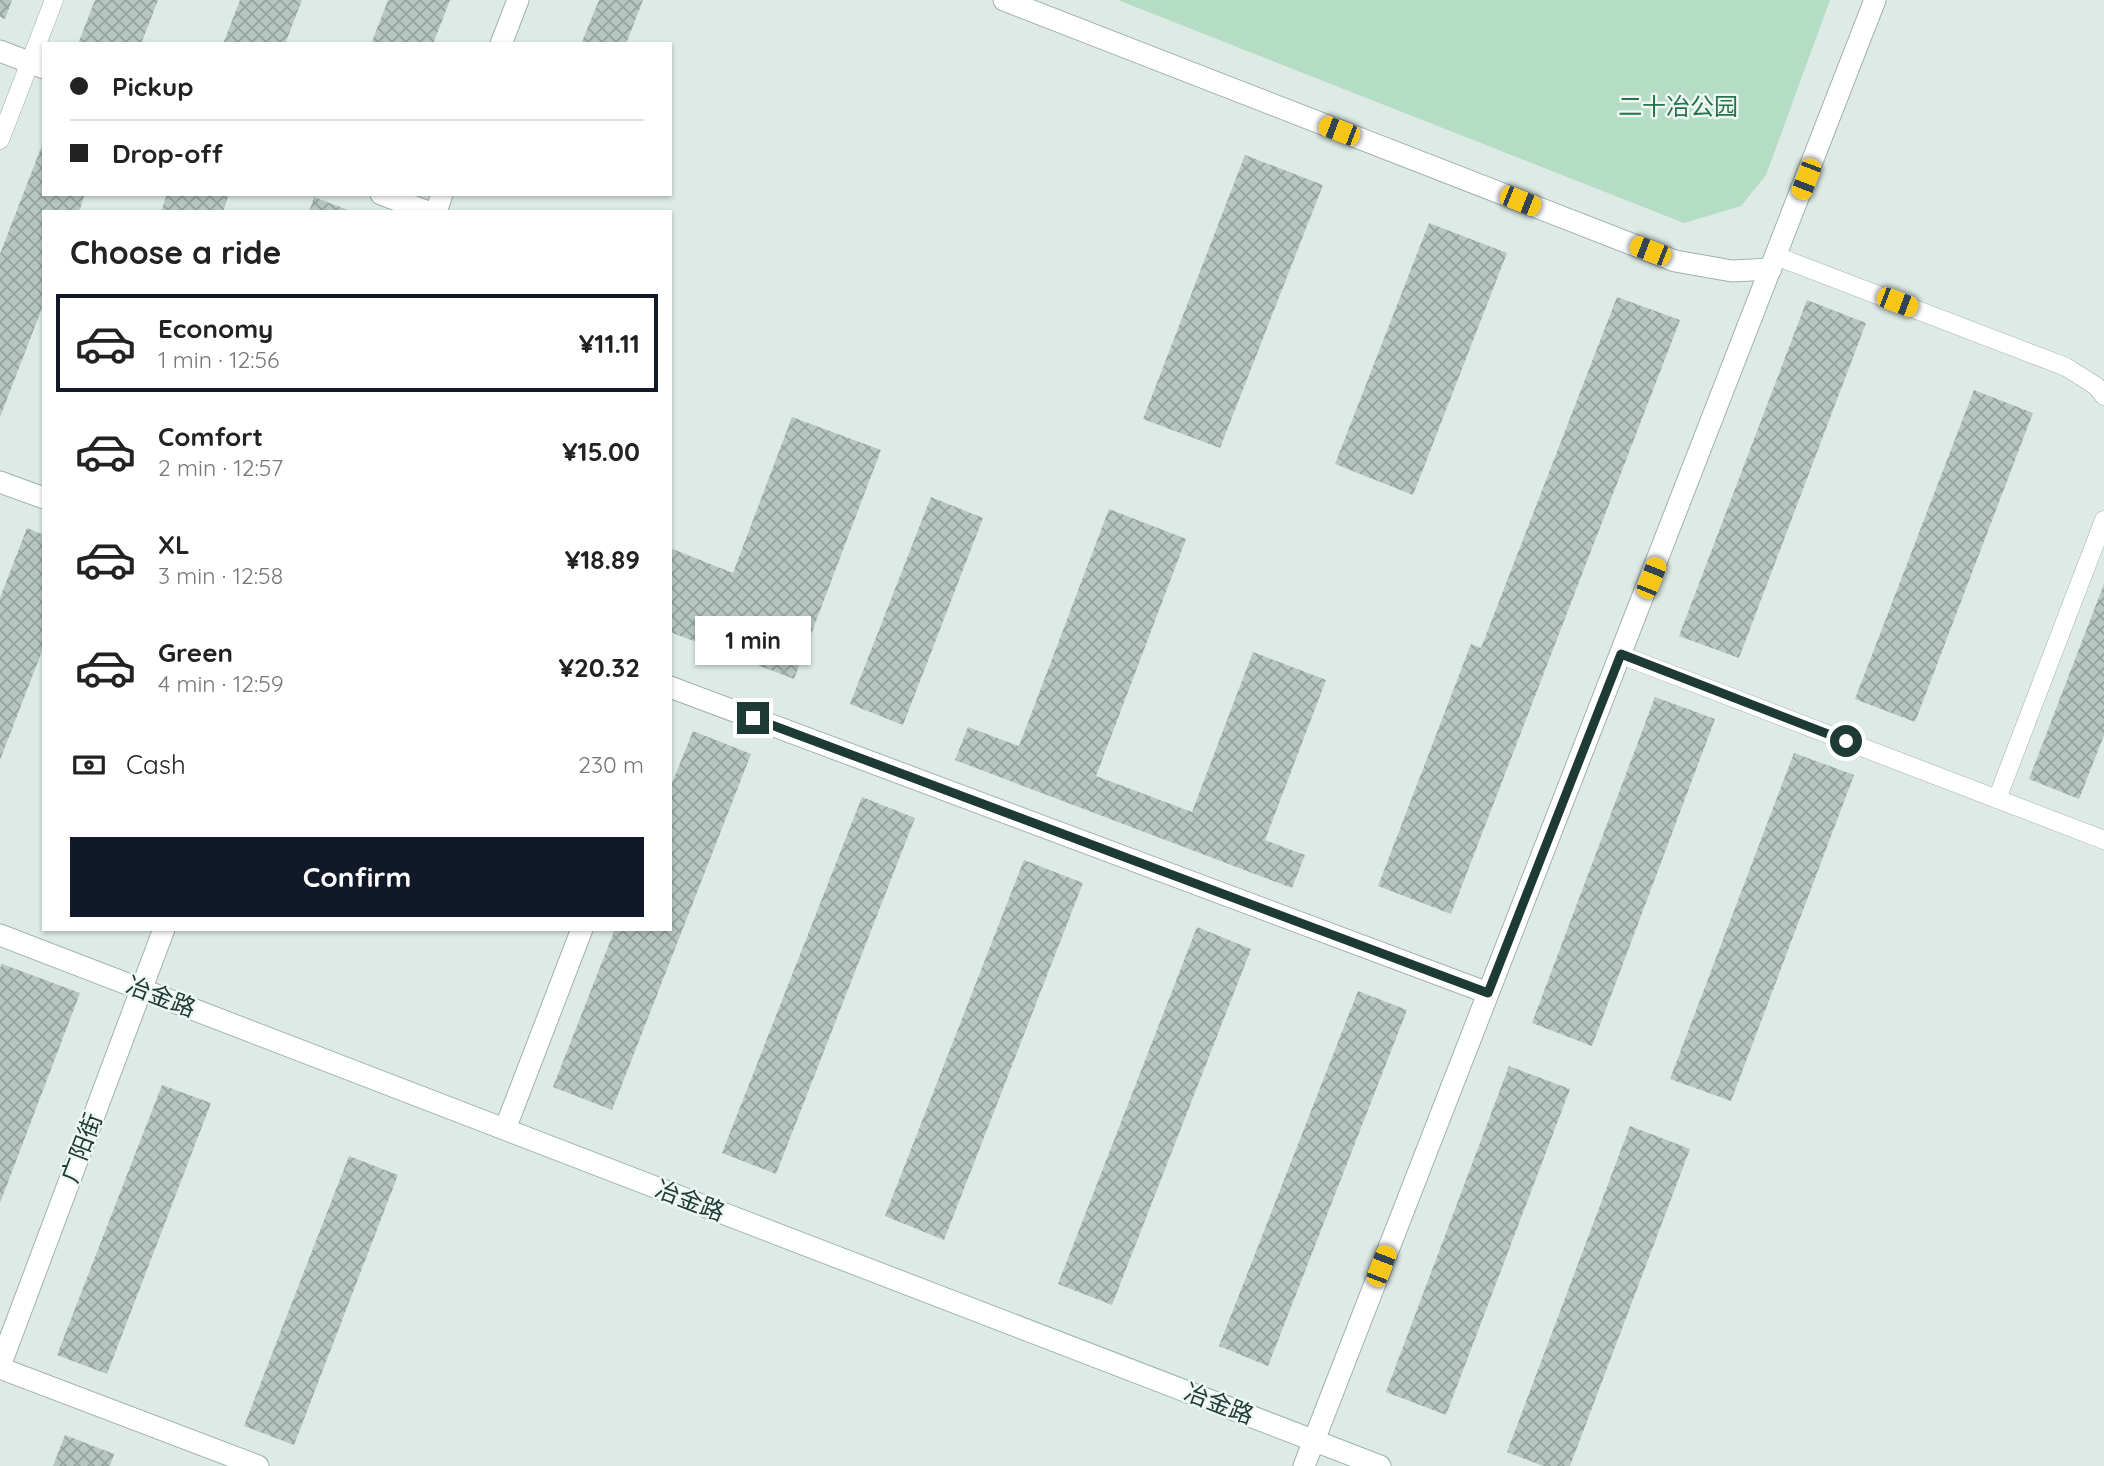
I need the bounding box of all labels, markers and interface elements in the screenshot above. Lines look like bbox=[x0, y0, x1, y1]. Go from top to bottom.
text: Pickup bbox=[112, 70, 194, 103]
park label: 二十冶公园 bbox=[1618, 91, 1738, 121]
car bbox=[1316, 114, 1363, 148]
text: Drop-off bbox=[112, 137, 223, 170]
car bbox=[1789, 156, 1824, 202]
car bbox=[1497, 183, 1544, 219]
text: Choose a ride bbox=[70, 232, 282, 272]
car bbox=[1627, 234, 1674, 268]
car bbox=[1874, 285, 1921, 319]
icon: car bbox=[74, 312, 137, 375]
text: Economy bbox=[158, 312, 273, 345]
text: ¥11.11 bbox=[579, 327, 640, 360]
text: 1 min · 12:56 bbox=[158, 345, 280, 374]
icon: car bbox=[74, 420, 137, 483]
text: Comfort bbox=[158, 420, 263, 453]
text: ¥15.00 bbox=[562, 435, 640, 468]
text: 2 min · 12:57 bbox=[158, 453, 283, 482]
icon: car bbox=[74, 528, 137, 591]
text: XL bbox=[158, 528, 190, 561]
text: ¥18.89 bbox=[565, 543, 640, 576]
car bbox=[1634, 555, 1669, 601]
text: 3 min · 12:58 bbox=[158, 561, 283, 590]
callout: 1 min bbox=[695, 616, 811, 666]
text: 1 min bbox=[725, 626, 781, 655]
icon: car bbox=[74, 636, 137, 699]
text: Green bbox=[158, 636, 233, 669]
text: ¥20.32 bbox=[559, 651, 640, 684]
text: 4 min · 12:59 bbox=[158, 669, 284, 698]
route end bbox=[737, 702, 769, 734]
route start bbox=[1830, 725, 1862, 757]
icon: cash bbox=[70, 746, 108, 784]
text: Cash bbox=[126, 748, 186, 781]
text: 230 m bbox=[578, 750, 644, 779]
button: Confirm bbox=[70, 837, 644, 917]
street label: 冶金路 bbox=[122, 969, 200, 1023]
street label: 广阳街 bbox=[54, 1109, 108, 1187]
street label: 冶金路 bbox=[651, 1173, 729, 1227]
car bbox=[1364, 1243, 1399, 1289]
street label: 冶金路 bbox=[1180, 1376, 1258, 1430]

